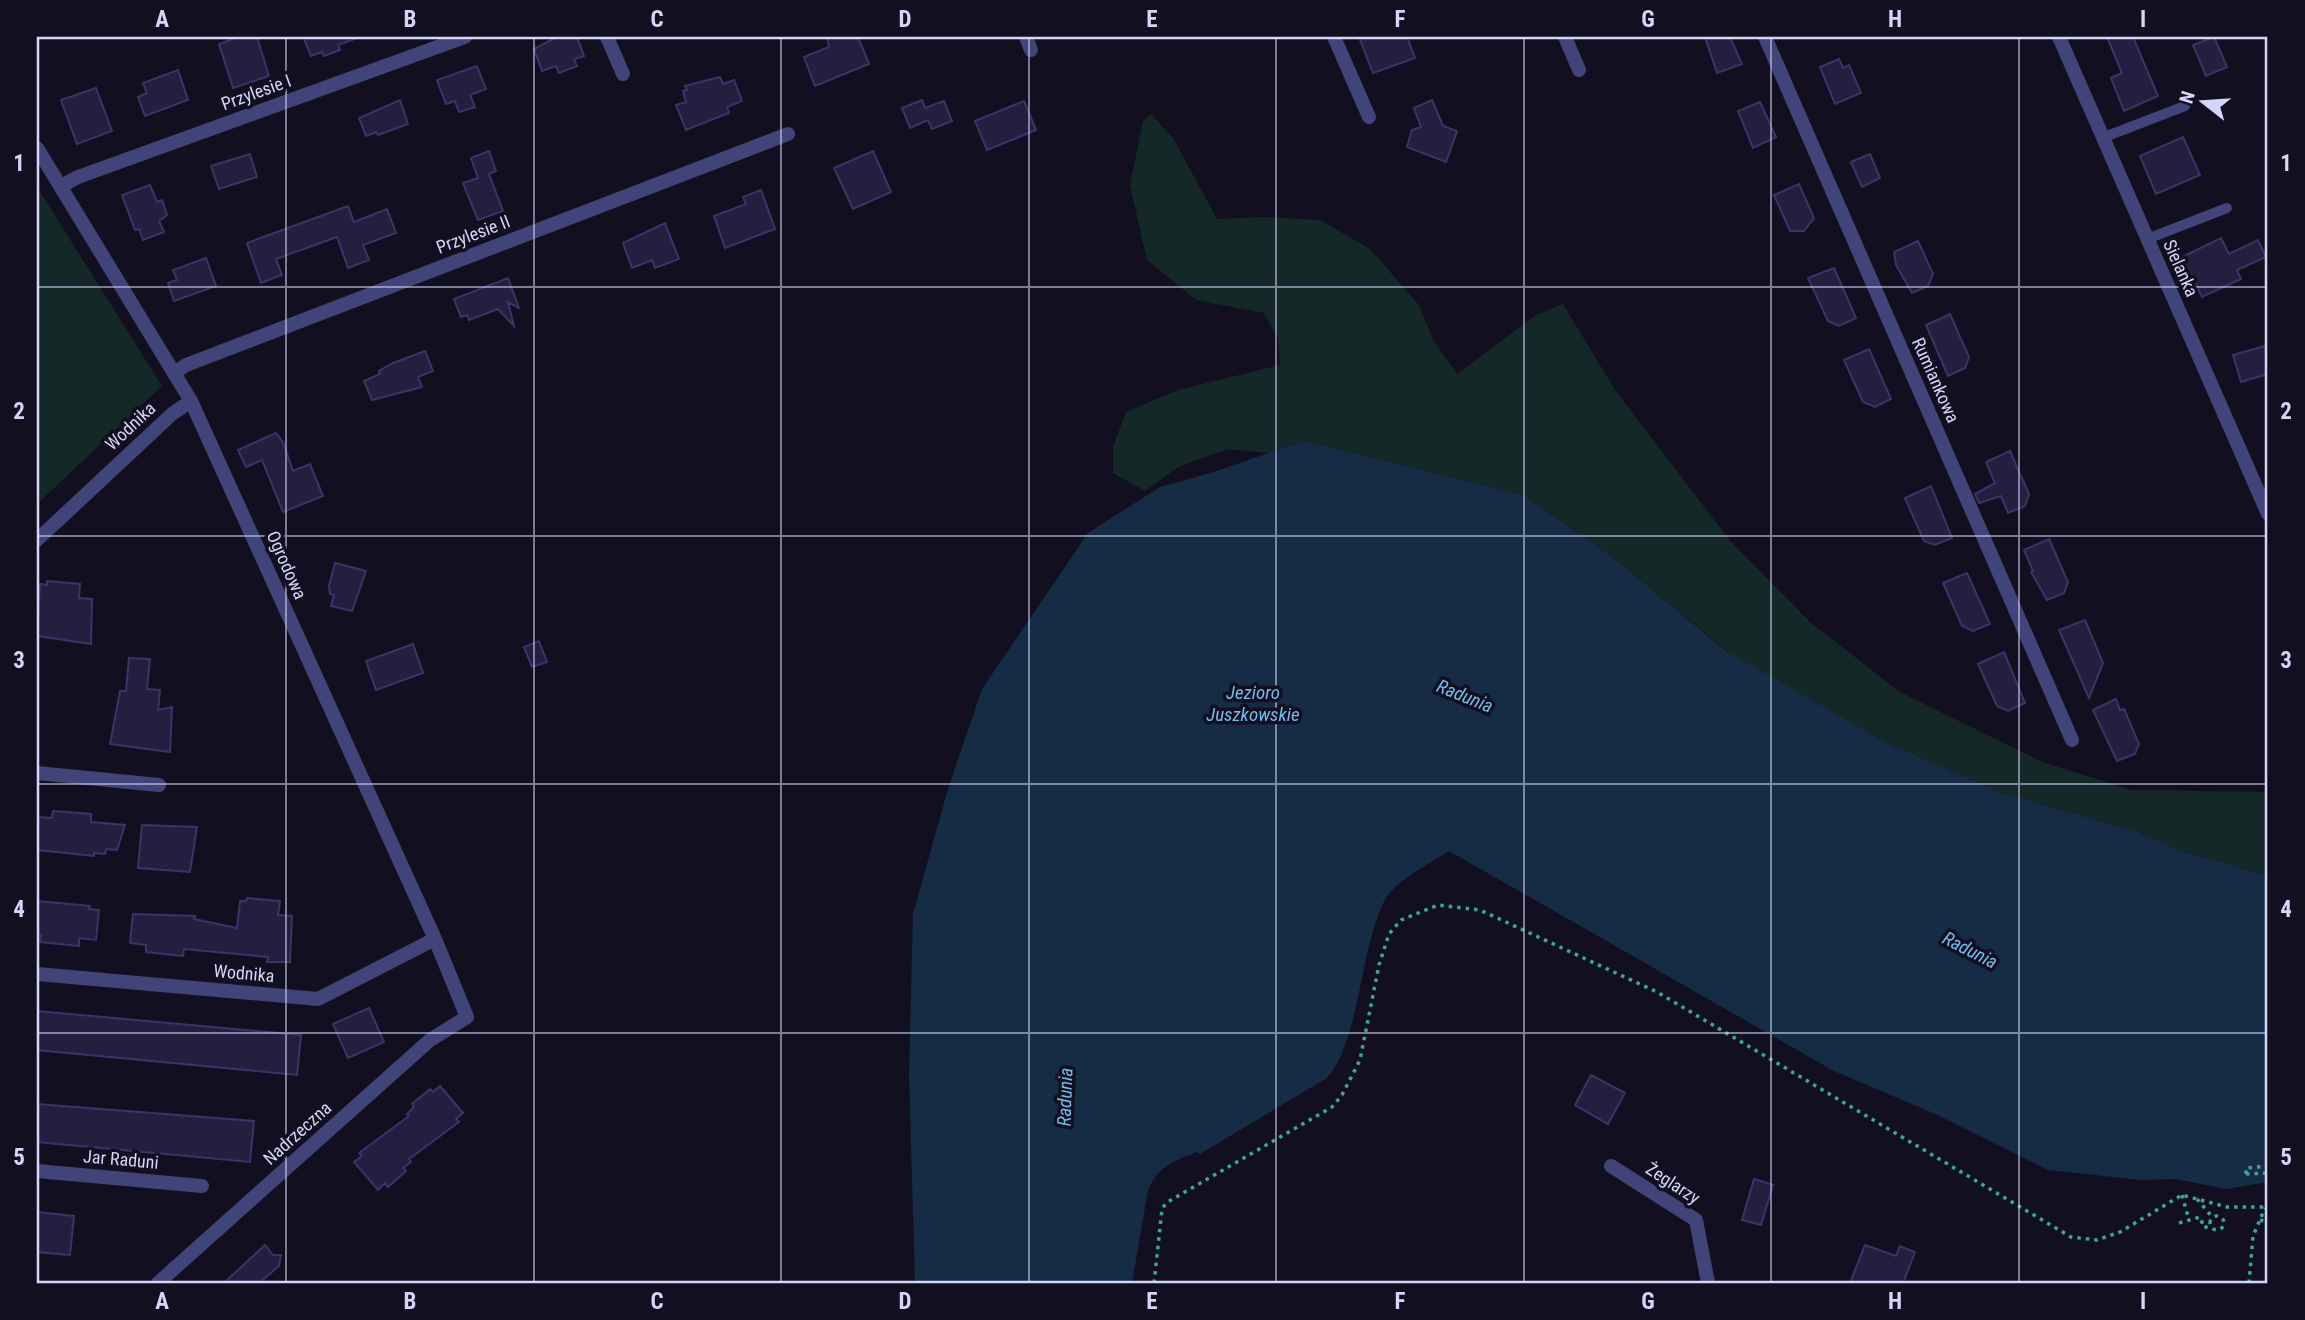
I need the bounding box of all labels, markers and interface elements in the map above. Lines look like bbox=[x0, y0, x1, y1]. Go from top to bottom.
text: A bbox=[155, 6, 169, 33]
text: B bbox=[404, 6, 416, 33]
text: C bbox=[650, 6, 664, 33]
text: D bbox=[899, 6, 912, 33]
text: E bbox=[1146, 6, 1158, 33]
text: F bbox=[1395, 6, 1406, 33]
text: G bbox=[1641, 6, 1655, 33]
text: H bbox=[1888, 6, 1902, 33]
text: I bbox=[2140, 6, 2146, 33]
north arrow bbox=[2168, 66, 2238, 136]
street label: Przylesie I bbox=[218, 70, 294, 114]
text: N bbox=[2175, 88, 2200, 106]
text: 1 bbox=[13, 150, 25, 177]
text: 1 bbox=[2280, 150, 2292, 177]
street label: Przylesie II bbox=[433, 210, 513, 258]
street label: Sielanka bbox=[2159, 236, 2203, 300]
street label: Rumiankowa bbox=[1908, 334, 1964, 426]
text: 2 bbox=[13, 398, 25, 425]
street label: Wodnika bbox=[101, 398, 159, 454]
text: 2 bbox=[2280, 398, 2292, 425]
street label: Ogrodowa bbox=[263, 528, 311, 602]
text: 3 bbox=[13, 647, 25, 674]
text: 3 bbox=[2280, 647, 2292, 674]
water label: Radunia bbox=[1433, 674, 1497, 718]
water label: Jezioro Juszkowskie bbox=[1206, 681, 1300, 726]
text: 4 bbox=[13, 896, 25, 923]
text: 4 bbox=[2280, 896, 2292, 923]
water label: Radunia bbox=[1939, 926, 2001, 974]
street label: Wodnika bbox=[213, 960, 275, 986]
water label: Radunia bbox=[1052, 1067, 1078, 1127]
street label: Nadrzeczna bbox=[259, 1097, 335, 1169]
text: 5 bbox=[13, 1144, 25, 1171]
text: 5 bbox=[2280, 1144, 2292, 1171]
street label: Jar Raduni bbox=[82, 1145, 160, 1173]
street label: Żeglarzy bbox=[1642, 1158, 1704, 1208]
text: A bbox=[155, 1288, 169, 1315]
text: B bbox=[404, 1288, 416, 1315]
text: C bbox=[650, 1288, 664, 1315]
text: D bbox=[899, 1288, 912, 1315]
text: E bbox=[1146, 1288, 1158, 1315]
text: F bbox=[1395, 1288, 1406, 1315]
text: G bbox=[1641, 1288, 1655, 1315]
text: H bbox=[1888, 1288, 1902, 1315]
text: I bbox=[2140, 1288, 2146, 1315]

